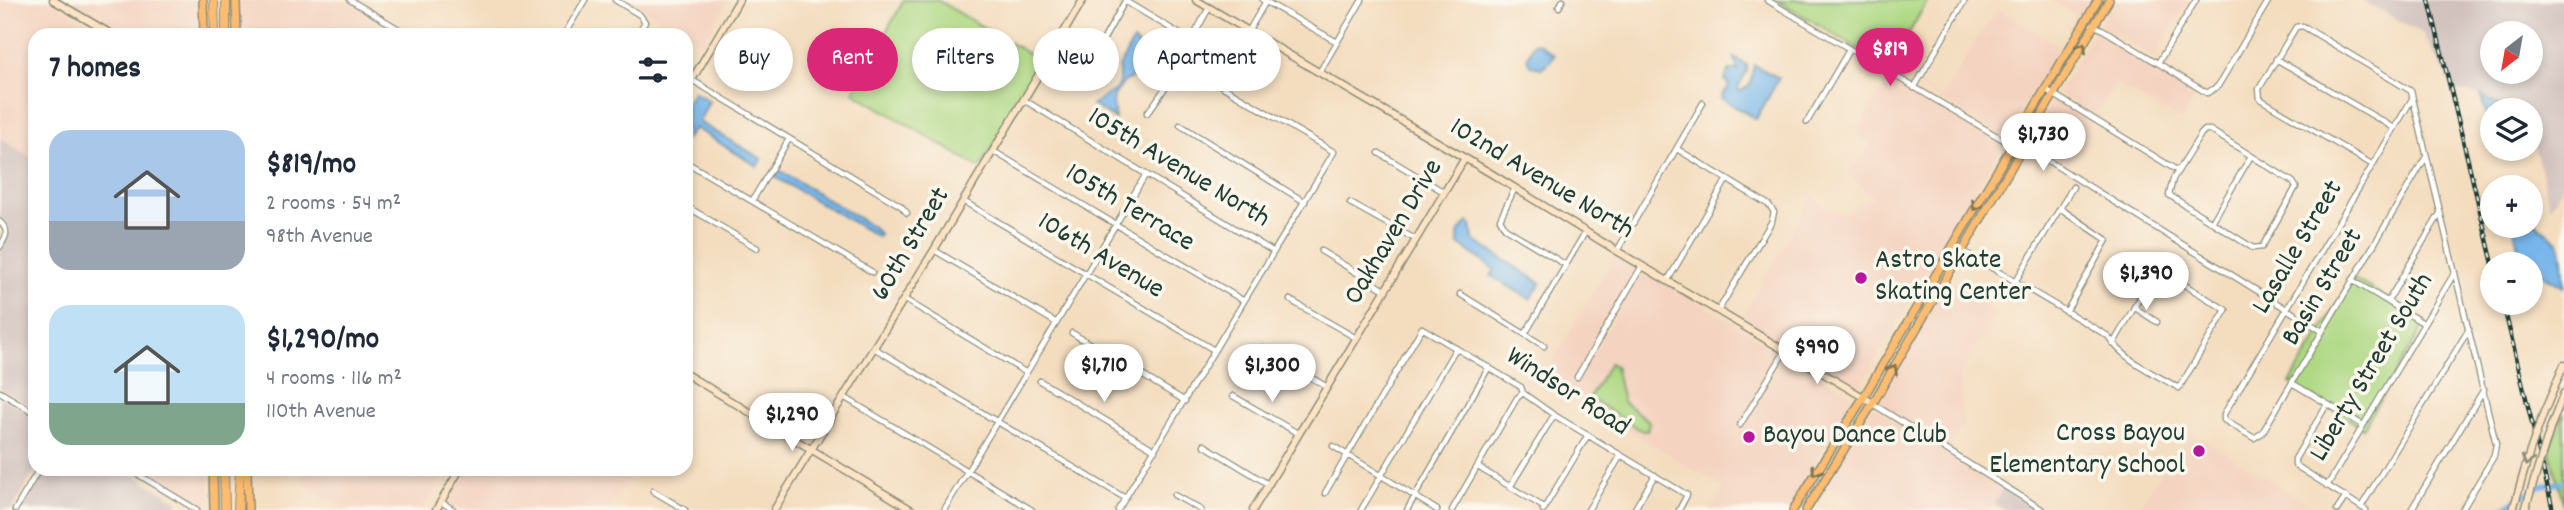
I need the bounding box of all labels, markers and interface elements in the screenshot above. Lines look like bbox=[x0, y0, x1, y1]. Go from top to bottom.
north arrow bbox=[2480, 21, 2543, 84]
map controls bbox=[2480, 21, 2543, 315]
chip: Buy bbox=[714, 28, 793, 91]
chip: Rent bbox=[807, 28, 898, 91]
chip: Filters bbox=[912, 28, 1019, 91]
chip: New bbox=[1033, 28, 1119, 91]
chip: Apartment bbox=[1133, 28, 1281, 91]
pin: $819 bbox=[1849, 28, 1931, 88]
text: $819 bbox=[1872, 34, 1908, 67]
one-way arrow bbox=[2073, 42, 2086, 55]
text: 7 homes bbox=[49, 49, 141, 92]
icon: filters bbox=[634, 51, 672, 89]
button: layers bbox=[2480, 98, 2543, 161]
street label: 105th Avenue North bbox=[1079, 99, 1277, 239]
street label: 102nd Avenue North bbox=[1441, 109, 1641, 251]
pin: $1,730 bbox=[1986, 114, 2100, 173]
text: $1,730 bbox=[2017, 119, 2069, 152]
text: $819/mo bbox=[266, 145, 356, 188]
street label: Oakhaven Drive bbox=[1336, 152, 1454, 314]
street label: 105th Terrace bbox=[1057, 155, 1201, 263]
icon: home bbox=[105, 158, 189, 242]
street label: Lasalle Street bbox=[2243, 174, 2355, 322]
button: + bbox=[2480, 175, 2543, 238]
street label: 60th Street bbox=[862, 180, 962, 310]
text: 2 rooms · 54 m² bbox=[266, 188, 401, 221]
one-way arrow bbox=[1971, 199, 1984, 212]
street label: 106th Avenue bbox=[1029, 203, 1171, 311]
text: 98th Avenue bbox=[266, 221, 373, 254]
street label: Basin Street bbox=[2273, 222, 2375, 354]
place label: Astro Skate Skating Center bbox=[1875, 242, 2032, 314]
pin: $1,390 bbox=[2089, 252, 2203, 312]
button: − bbox=[2480, 252, 2543, 315]
text: $1,390 bbox=[2119, 258, 2173, 291]
street label: Liberty Street South bbox=[2301, 266, 2445, 470]
marker: Astro Skate Skating Center bbox=[1853, 270, 1869, 286]
text: $1,290/mo bbox=[266, 320, 379, 363]
pin: $990 bbox=[1776, 326, 1858, 386]
text: $990 bbox=[1794, 332, 1840, 365]
icon: home bbox=[105, 333, 189, 417]
street label: Windsor Road bbox=[1497, 338, 1637, 448]
pin: $1,710 bbox=[1047, 344, 1161, 404]
pin: $1,300 bbox=[1215, 344, 1329, 404]
text: $1,710 bbox=[1080, 350, 1128, 383]
text: $1,300 bbox=[1244, 350, 1300, 383]
text: 4 rooms · 116 m² bbox=[266, 363, 402, 396]
one-way arrow bbox=[1885, 363, 1898, 376]
pin: $1,290 bbox=[735, 393, 849, 453]
text: 110th Avenue bbox=[266, 396, 376, 429]
text: $1,290 bbox=[765, 399, 819, 432]
place label: Cross Bayou Elementary School bbox=[1989, 415, 2185, 487]
place label: Bayou Dance Club bbox=[1763, 417, 1947, 457]
marker: Bayou Dance Club bbox=[1741, 429, 1757, 445]
marker: Cross Bayou Elementary School bbox=[2191, 443, 2207, 459]
one-way arrow bbox=[2521, 454, 2536, 466]
one-way arrow bbox=[1812, 464, 1825, 477]

